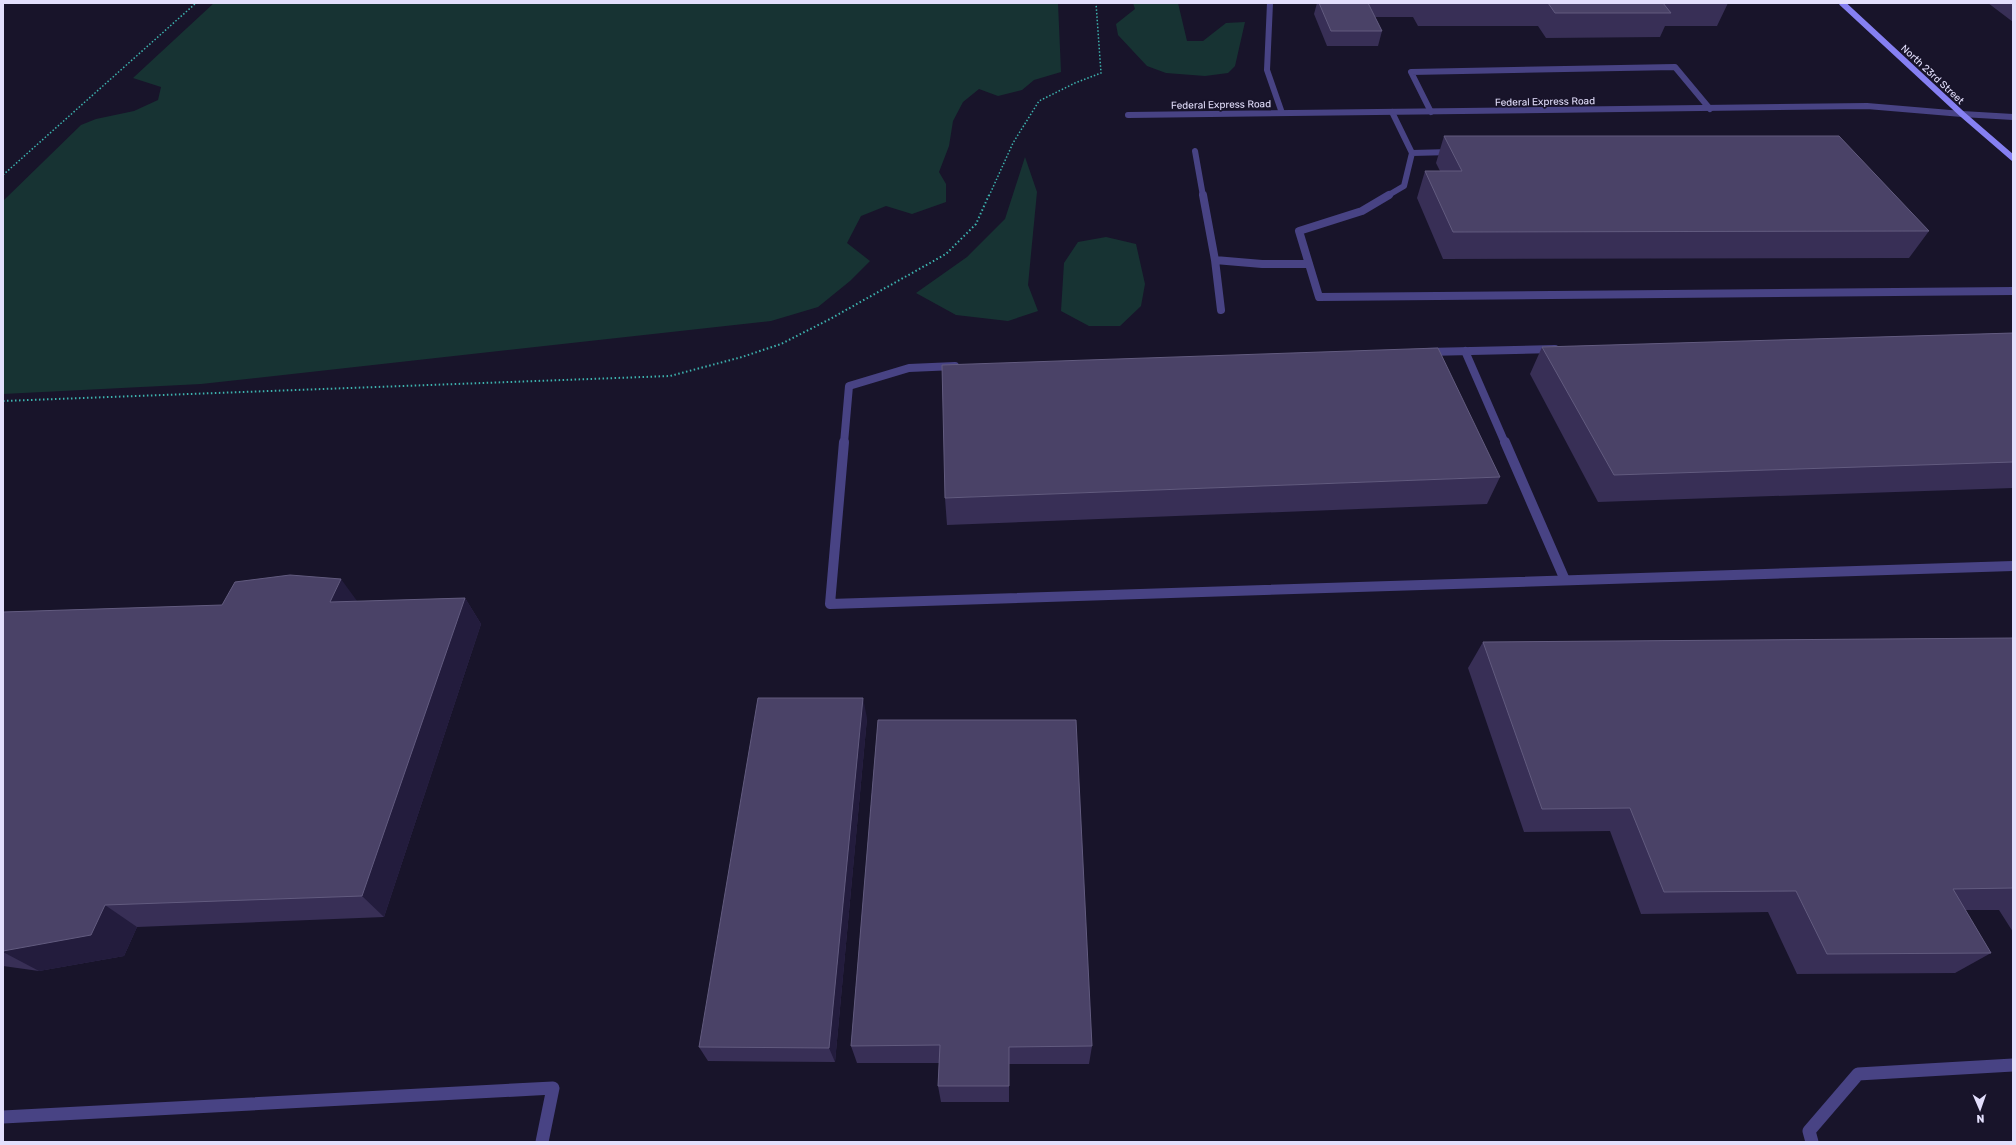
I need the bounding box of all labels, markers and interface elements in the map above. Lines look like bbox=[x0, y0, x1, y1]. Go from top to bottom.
street label: North 23rd Street bbox=[1898, 42, 1966, 107]
street label: Federal Express Road bbox=[1495, 95, 1595, 109]
street label: Federal Express Road bbox=[1171, 98, 1271, 112]
north arrow bbox=[1960, 1089, 2000, 1129]
text: N bbox=[1976, 1112, 1985, 1125]

